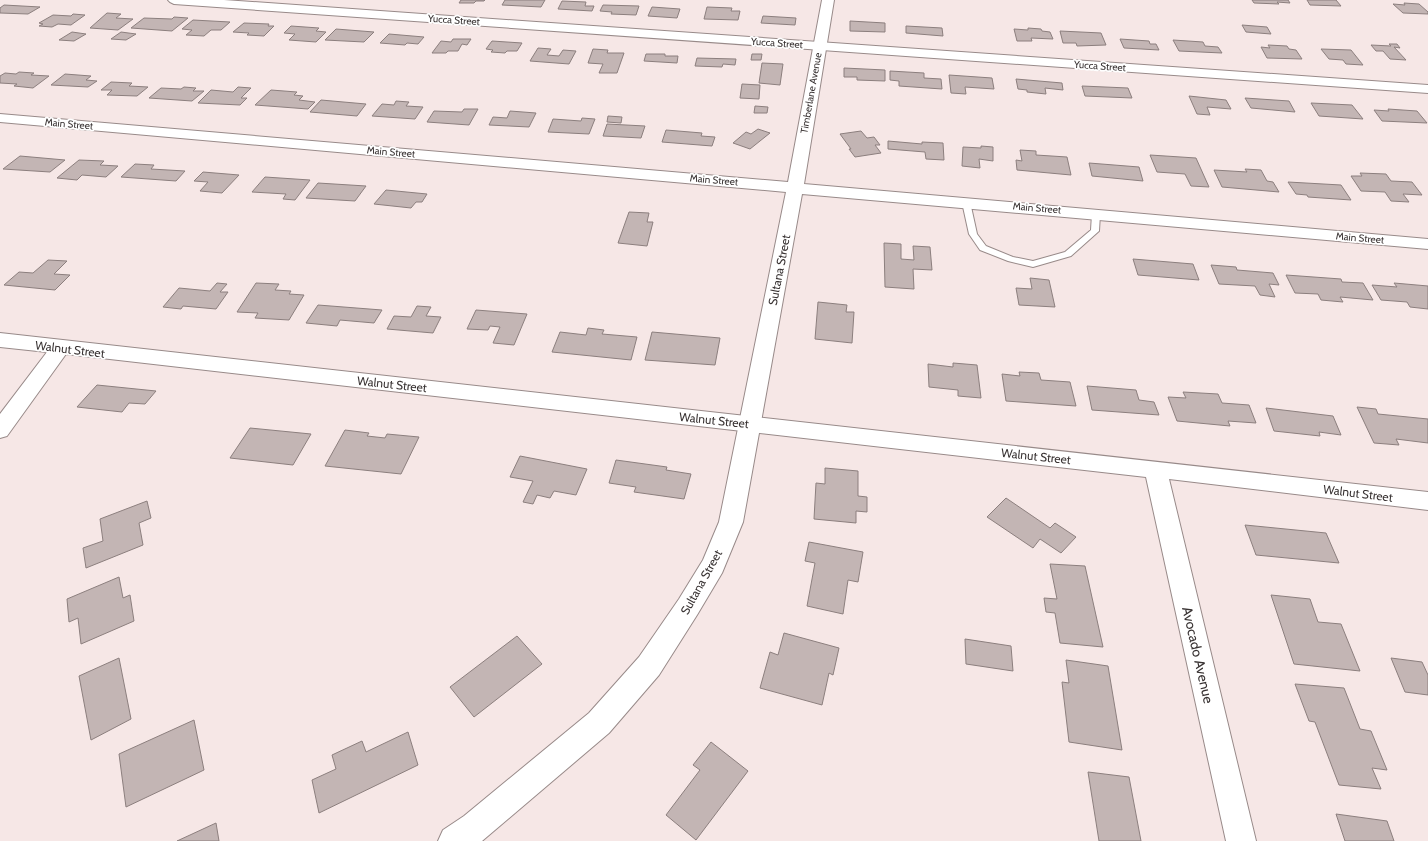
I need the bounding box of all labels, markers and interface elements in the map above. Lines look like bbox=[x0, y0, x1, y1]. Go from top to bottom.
street label: Yucca Street bbox=[427, 12, 481, 28]
street label: Yucca Street bbox=[750, 35, 804, 51]
street label: Timberlane Avenue bbox=[797, 52, 825, 134]
street label: Yucca Street bbox=[1073, 58, 1127, 74]
street label: Main Street bbox=[44, 115, 94, 133]
street label: Main Street bbox=[366, 143, 416, 161]
street label: Main Street bbox=[689, 171, 739, 189]
street label: Main Street bbox=[1012, 199, 1062, 217]
street label: Main Street bbox=[1335, 229, 1385, 247]
street label: Sultana Street bbox=[765, 233, 793, 307]
street label: Walnut Street bbox=[34, 337, 106, 361]
street label: Walnut Street bbox=[356, 373, 428, 395]
street label: Walnut Street bbox=[678, 409, 750, 431]
street label: Walnut Street bbox=[1000, 445, 1072, 467]
street label: Walnut Street bbox=[1322, 481, 1394, 505]
street label: Sultana Street bbox=[677, 547, 725, 617]
street label: Avocado Avenue bbox=[1178, 605, 1218, 705]

